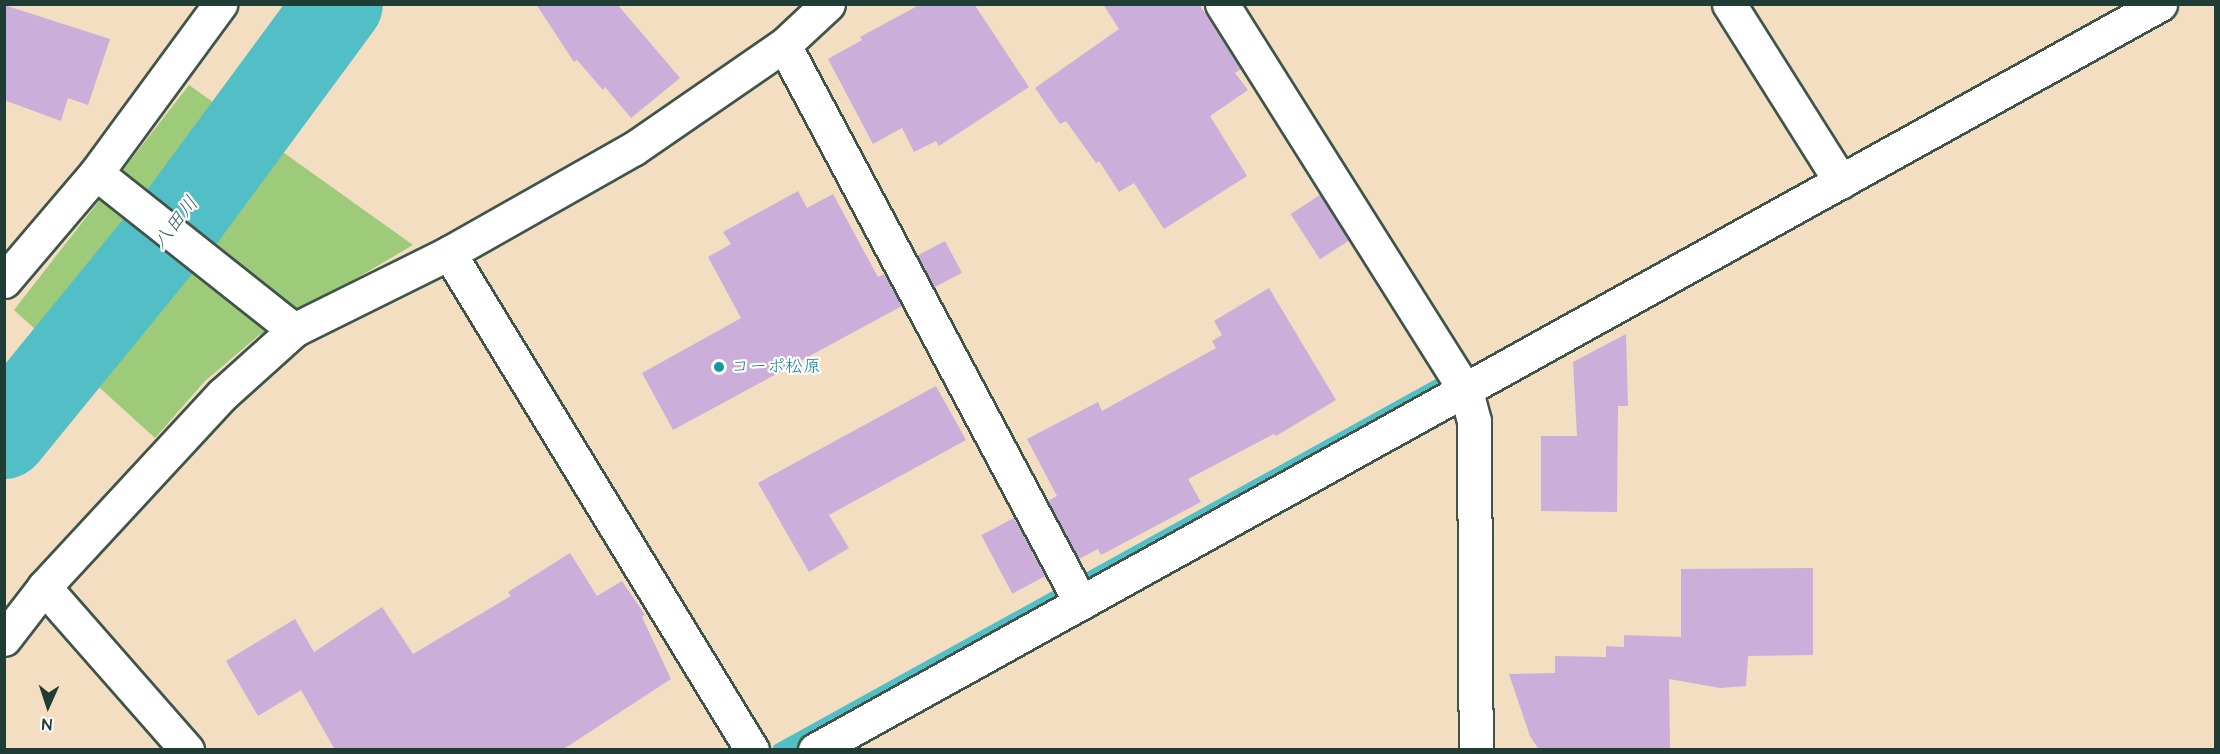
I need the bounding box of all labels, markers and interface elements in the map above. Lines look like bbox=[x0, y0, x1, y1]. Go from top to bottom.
water label: 八田川 bbox=[148, 192, 204, 254]
place label: コーポ松原 bbox=[731, 356, 821, 378]
marker: コーポ松原 bbox=[712, 360, 726, 374]
north arrow bbox=[18, 676, 78, 736]
text: N bbox=[41, 713, 53, 735]

